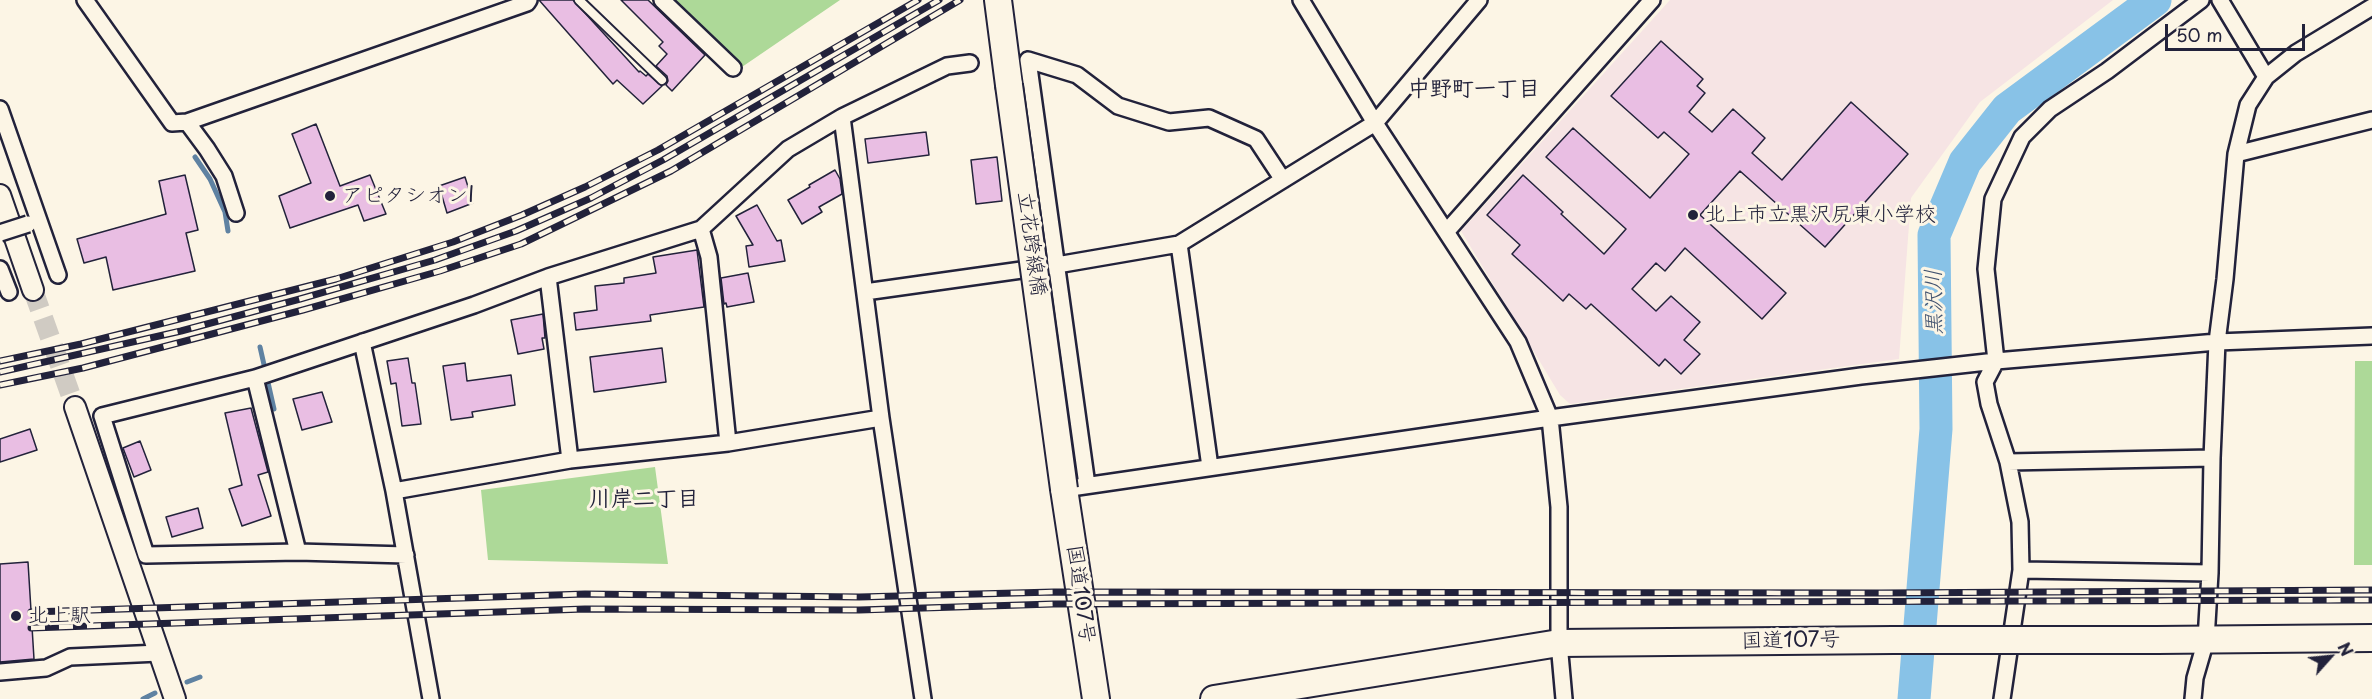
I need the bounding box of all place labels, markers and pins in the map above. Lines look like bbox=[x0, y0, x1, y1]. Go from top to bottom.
place label: アピタシオンI bbox=[342, 183, 474, 209]
marker: アピタシオンI bbox=[323, 189, 337, 203]
place label: 北上市立黒沢尻東小学校 bbox=[1705, 202, 1936, 228]
marker: 北上市立黒沢尻東小学校 bbox=[1686, 208, 1700, 222]
place label: 北上駅 bbox=[28, 603, 91, 629]
marker: 北上駅 bbox=[9, 609, 23, 623]

